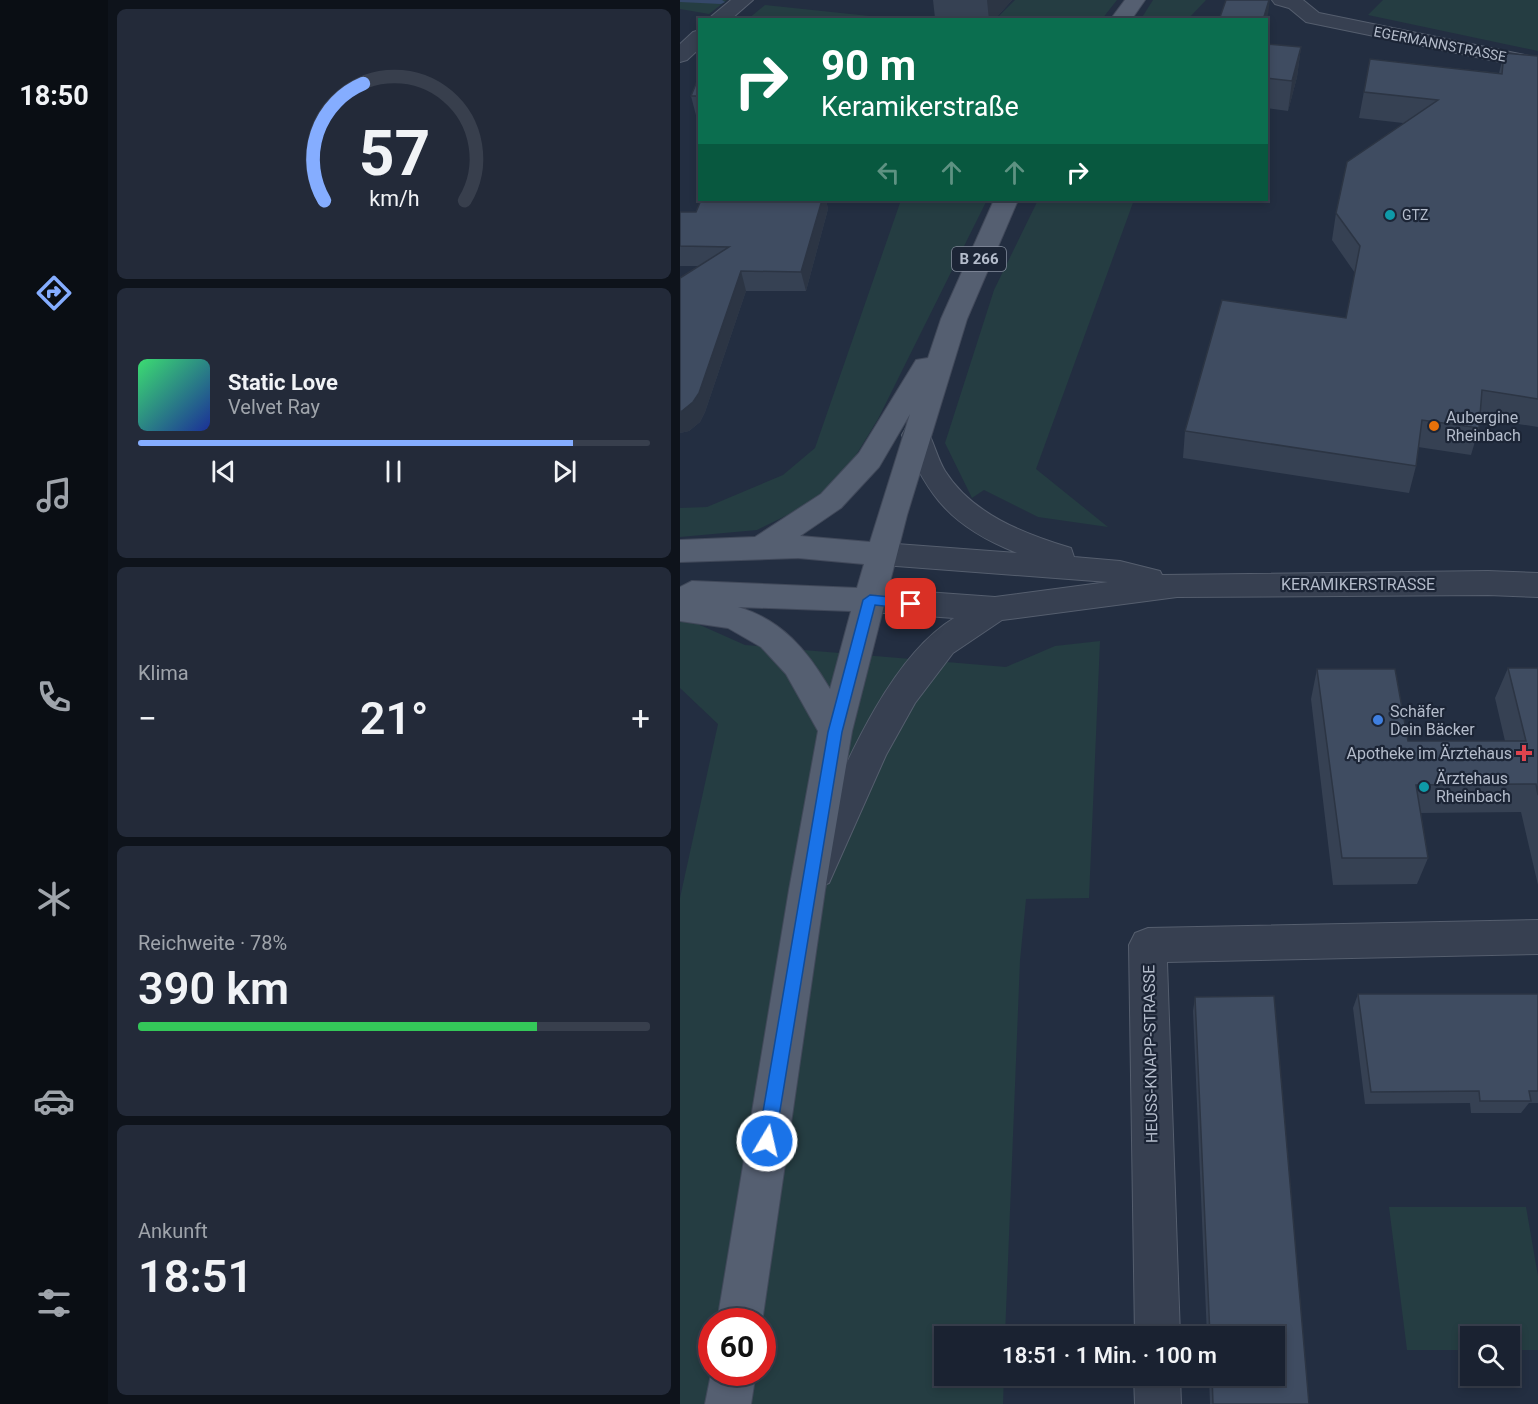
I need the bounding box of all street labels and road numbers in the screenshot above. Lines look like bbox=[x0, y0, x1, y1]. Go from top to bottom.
street label: EGERMANNSTRASSE bbox=[1372, 23, 1508, 65]
road number: B 266 bbox=[952, 247, 1006, 271]
street label: KERAMIKERSTRASSE bbox=[1281, 575, 1435, 594]
street label: HEUSS-KNAPP-STRASSE bbox=[1139, 965, 1162, 1143]

